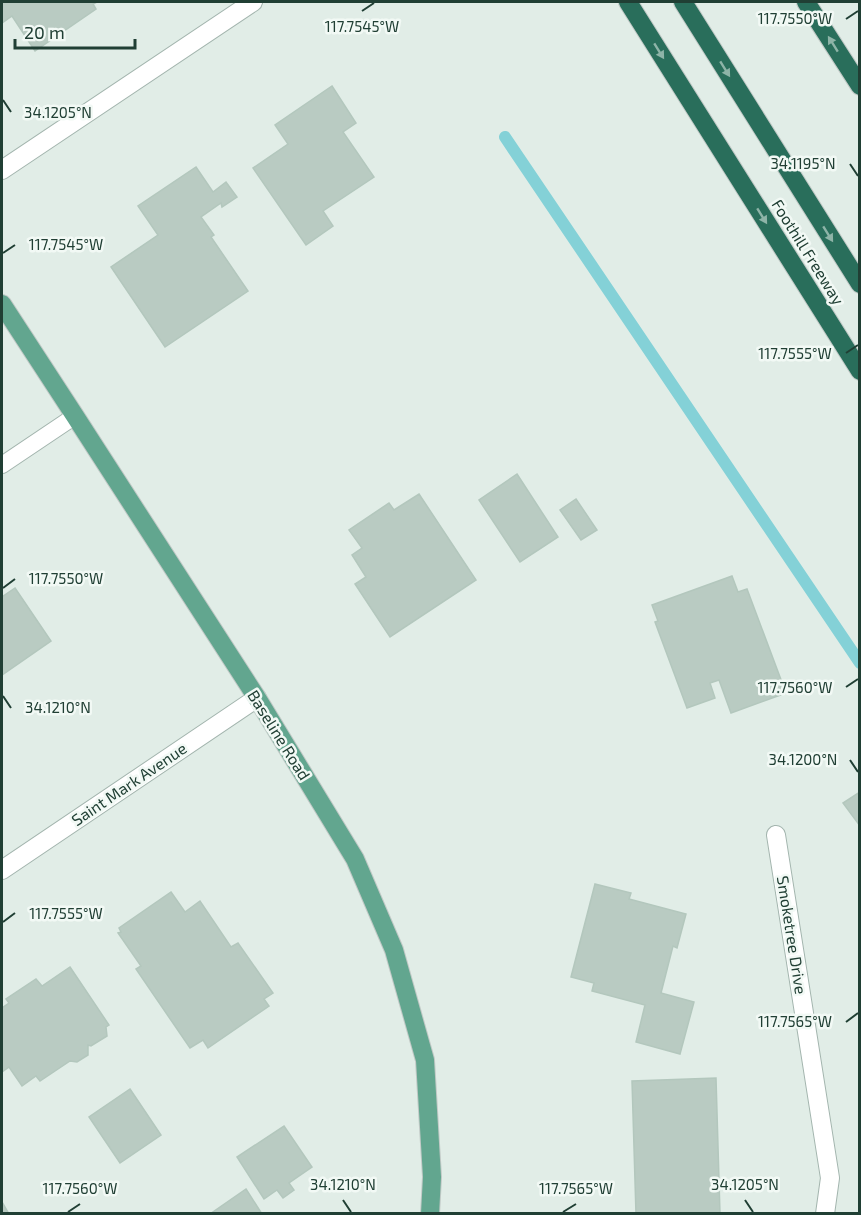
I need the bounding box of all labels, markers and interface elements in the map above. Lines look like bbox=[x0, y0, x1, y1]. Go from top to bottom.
text: 117.7550°W bbox=[758, 9, 832, 27]
scale bar bbox=[15, 12, 135, 50]
text: 117.7545°W bbox=[325, 17, 399, 35]
text: 20 m bbox=[24, 21, 65, 43]
one-way arrow bbox=[827, 36, 838, 52]
one-way arrow bbox=[653, 43, 664, 59]
one-way arrow bbox=[719, 61, 730, 77]
text: 34.1205°N bbox=[24, 103, 92, 121]
text: 34.1195°N bbox=[771, 154, 835, 172]
street label: Foothill Freeway bbox=[768, 196, 849, 308]
one-way arrow bbox=[757, 208, 768, 225]
one-way arrow bbox=[823, 226, 834, 242]
text: 117.7545°W bbox=[29, 235, 103, 253]
text: 117.7555°W bbox=[758, 344, 832, 362]
text: 117.7550°W bbox=[29, 569, 103, 587]
text: 117.7560°W bbox=[758, 678, 832, 696]
street label: Baseline Road bbox=[244, 686, 315, 783]
text: 34.1210°N bbox=[25, 698, 91, 716]
street label: Saint Mark Avenue bbox=[68, 738, 190, 829]
text: 34.1200°N bbox=[769, 750, 837, 768]
street label: Smoketree Drive bbox=[774, 874, 811, 995]
text: 117.7555°W bbox=[29, 904, 103, 922]
text: 117.7565°W bbox=[758, 1012, 832, 1030]
text: 34.1210°N bbox=[310, 1175, 376, 1193]
text: 34.1205°N bbox=[711, 1175, 779, 1193]
text: 117.7560°W bbox=[43, 1179, 117, 1197]
text: 117.7565°W bbox=[539, 1179, 613, 1197]

